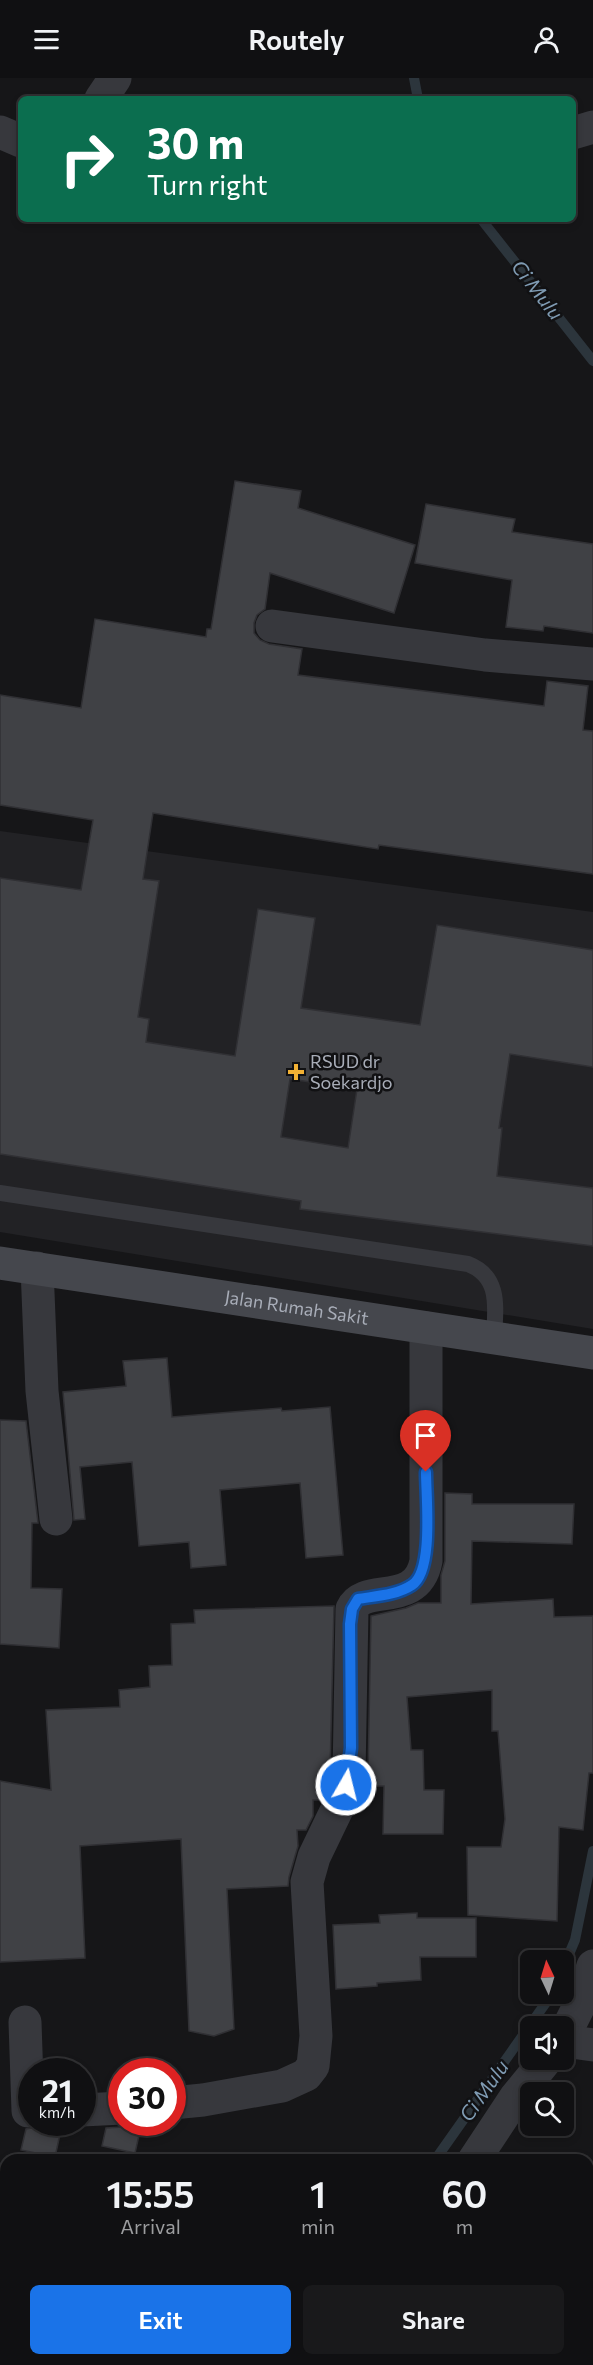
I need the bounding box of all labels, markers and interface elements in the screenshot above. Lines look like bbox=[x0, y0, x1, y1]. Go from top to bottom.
icon: menu bbox=[30, 23, 63, 56]
text: Routely bbox=[248, 23, 345, 56]
icon: person bbox=[530, 23, 563, 56]
text: 30 m bbox=[147, 116, 244, 168]
icon: right bbox=[48, 120, 126, 198]
text: Turn right bbox=[147, 168, 267, 201]
water label: Ci Mulu bbox=[507, 255, 569, 324]
place label: RSUD dr Soekardjo bbox=[310, 1050, 393, 1093]
marker: RSUD dr Soekardjo bbox=[287, 1063, 305, 1081]
street label: Jalan Rumah Sakit bbox=[223, 1285, 370, 1329]
pin bbox=[400, 1410, 451, 1472]
icon: arrive bbox=[409, 1419, 442, 1452]
position arrow bbox=[314, 1753, 378, 1817]
north arrow bbox=[520, 1950, 574, 2004]
map controls bbox=[520, 1950, 574, 2136]
button: sound bbox=[520, 2016, 574, 2070]
water label: Ci Mulu bbox=[454, 2055, 513, 2126]
speed limit sign: 30 bbox=[108, 2058, 186, 2136]
text: 21 bbox=[42, 2071, 72, 2108]
button: search bbox=[520, 2082, 574, 2136]
text: km/h bbox=[39, 2103, 75, 2121]
text: 15:55 bbox=[107, 2171, 194, 2215]
text: 1 bbox=[310, 2171, 326, 2215]
text: 60 bbox=[442, 2171, 487, 2215]
text: Arrival bbox=[120, 2214, 181, 2238]
text: min bbox=[301, 2214, 335, 2238]
text: m bbox=[456, 2214, 473, 2238]
button: Exit bbox=[30, 2285, 291, 2354]
button: Share bbox=[303, 2285, 564, 2354]

